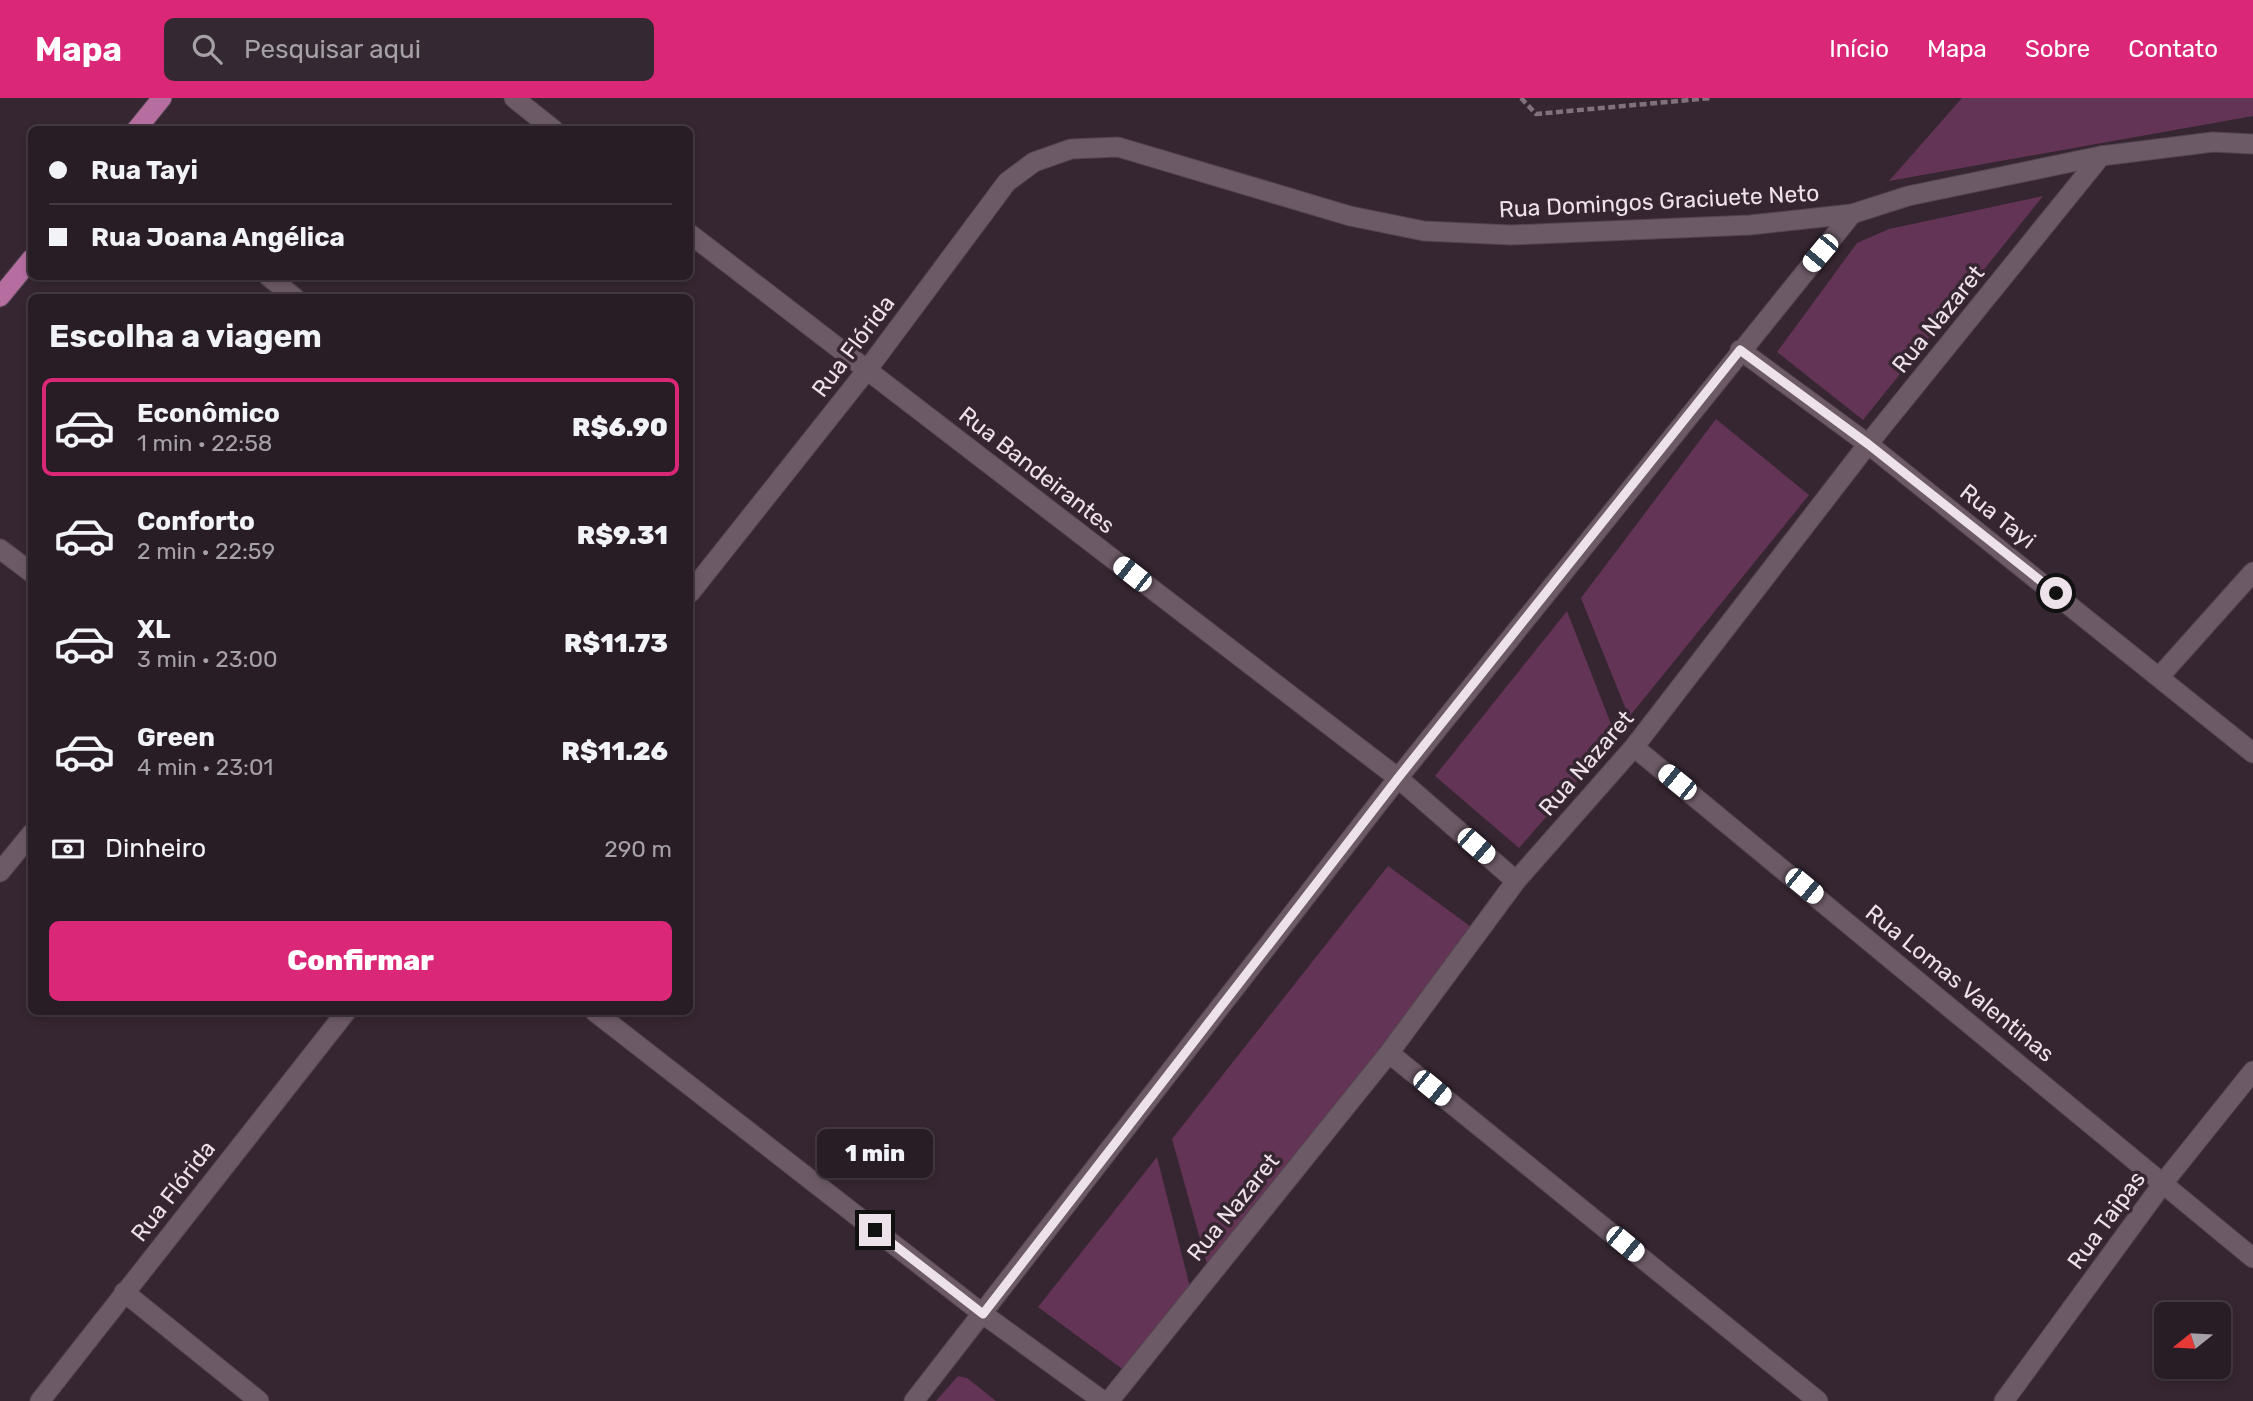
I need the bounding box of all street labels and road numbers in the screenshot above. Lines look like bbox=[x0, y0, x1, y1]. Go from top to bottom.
street label: Rua Domingos Graciuete Neto bbox=[1498, 179, 1820, 223]
street label: Rua Nazaret bbox=[1886, 259, 1990, 379]
street label: Rua Flórida bbox=[806, 290, 900, 402]
street label: Rua Bandeirantes bbox=[954, 400, 1120, 540]
street label: Rua Tayi bbox=[1954, 478, 2042, 554]
street label: Rua Nazaret bbox=[1533, 705, 1639, 821]
street label: Rua Lomas Valentinas bbox=[1860, 898, 2060, 1068]
street label: Rua Flórida bbox=[125, 1135, 221, 1247]
street label: Rua Nazaret bbox=[1181, 1147, 1285, 1267]
street label: Rua Taipas bbox=[2061, 1166, 2151, 1274]

